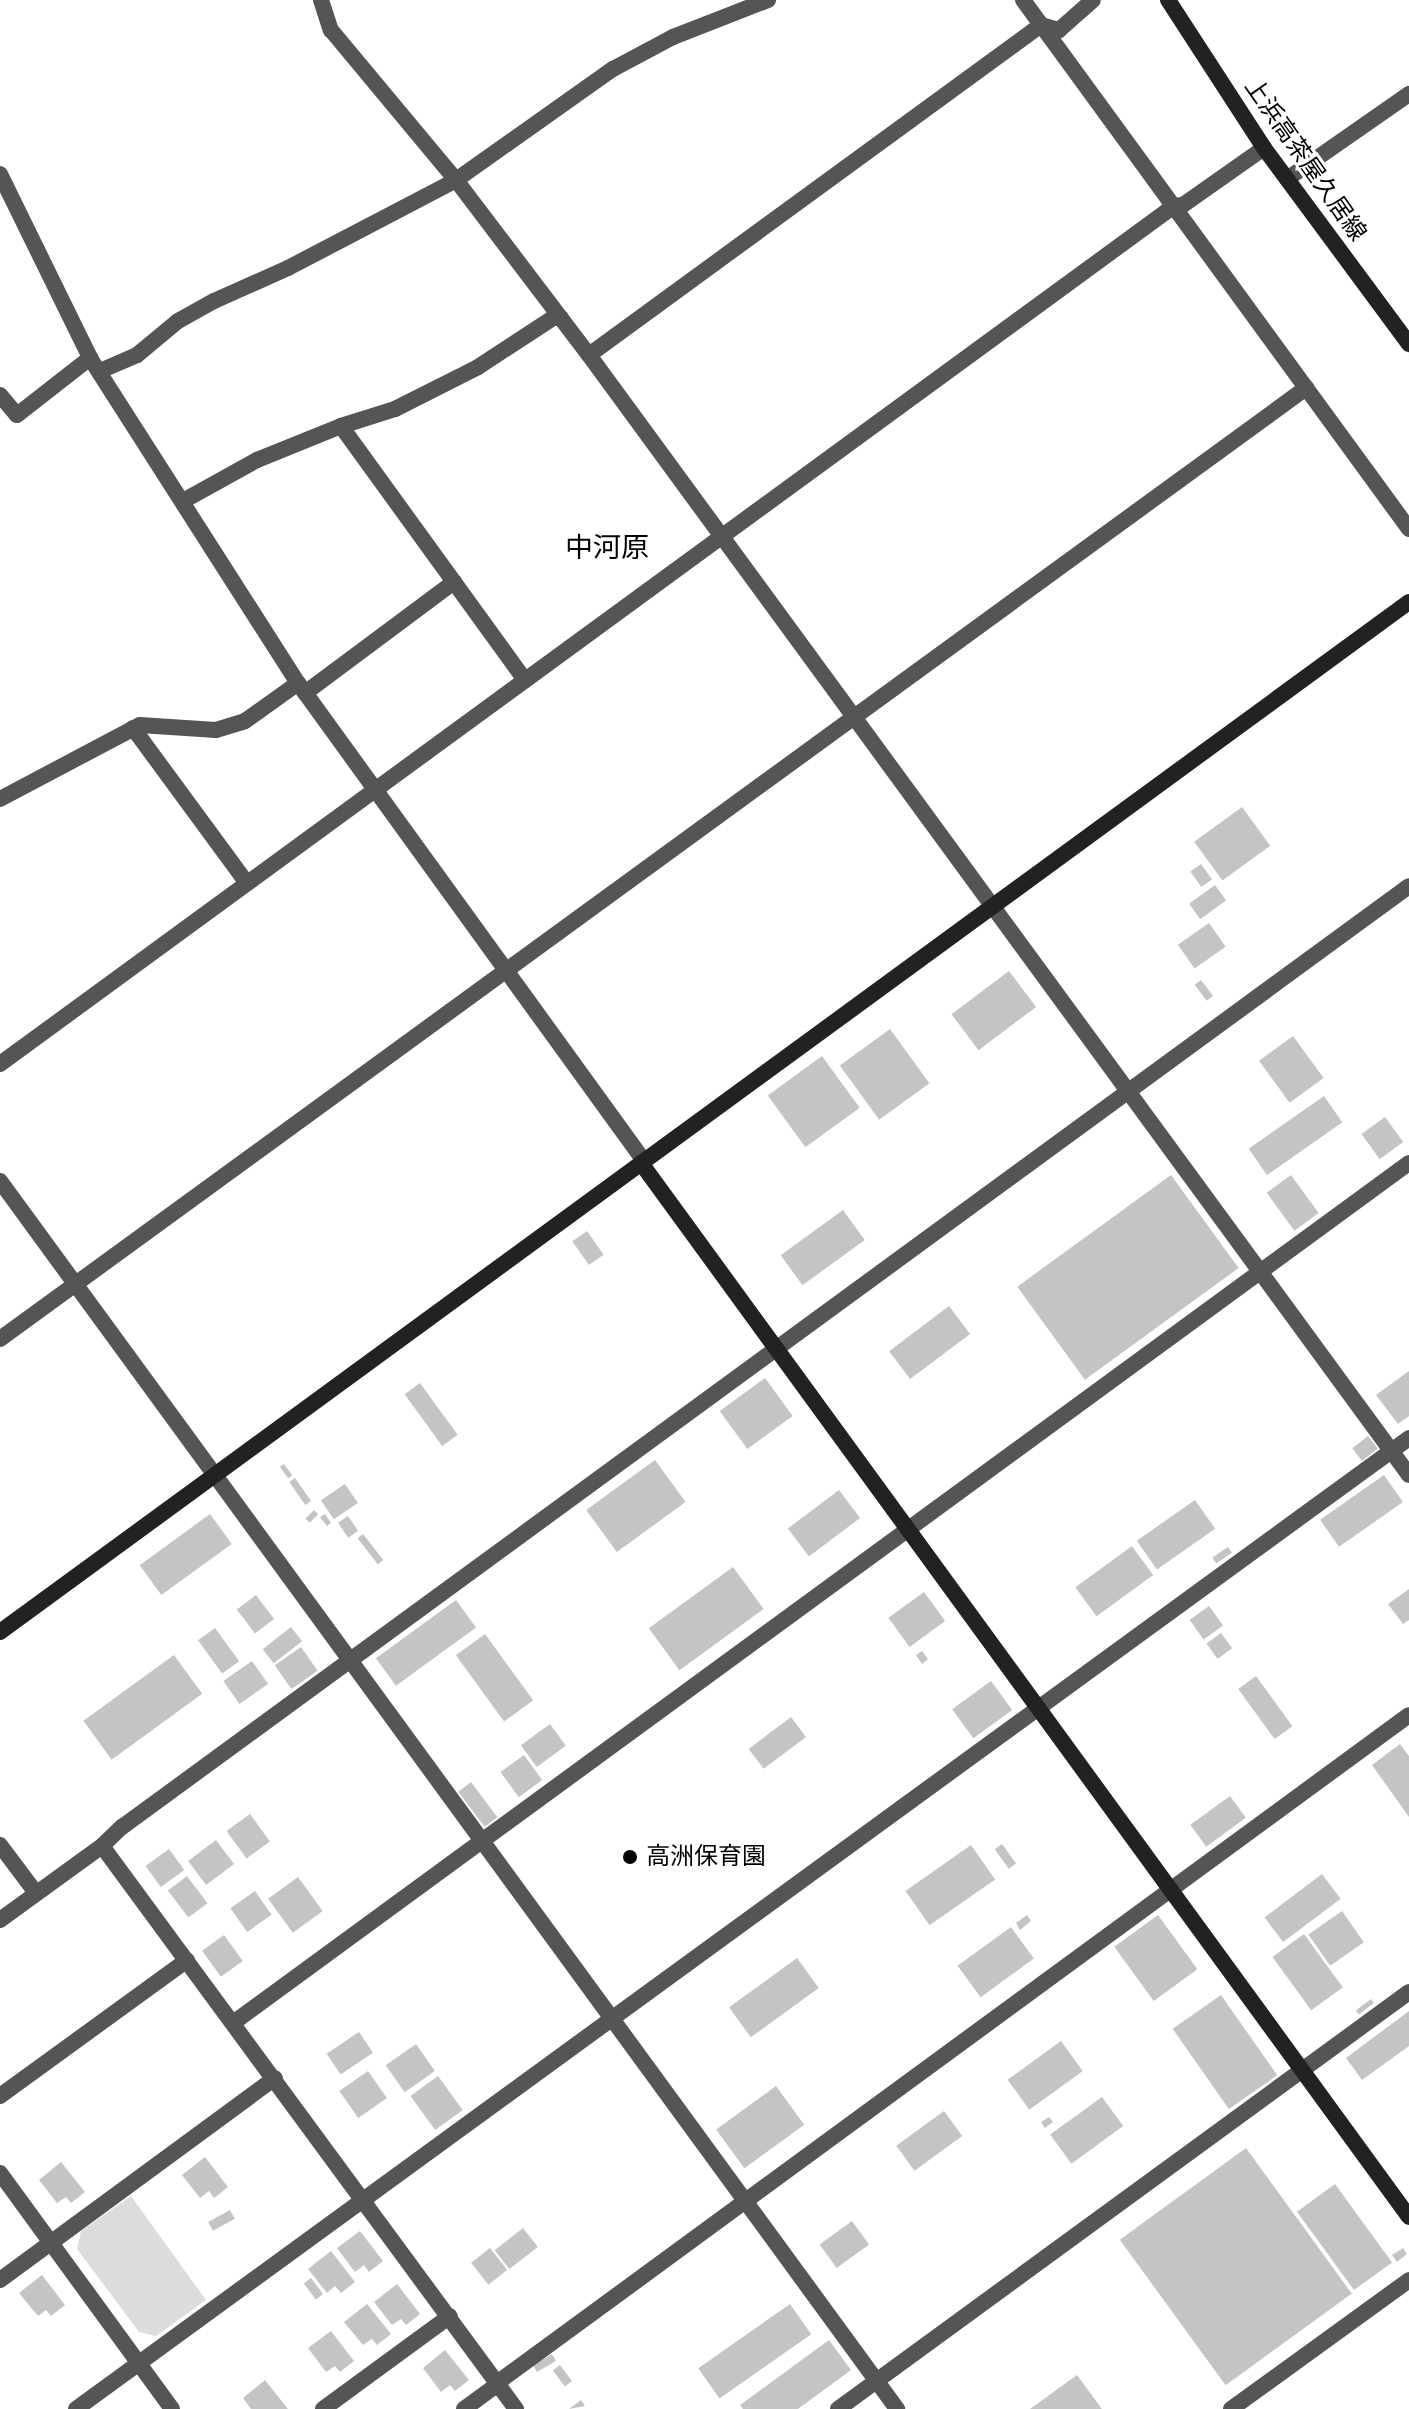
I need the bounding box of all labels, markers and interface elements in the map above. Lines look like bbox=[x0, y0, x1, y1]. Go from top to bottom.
street label: 上浜高茶屋久居線 bbox=[1238, 73, 1372, 247]
district label: 中河原 bbox=[565, 531, 649, 565]
place label: 高洲保育園 bbox=[646, 1843, 766, 1871]
marker: 高洲保育園 bbox=[621, 1848, 639, 1866]

